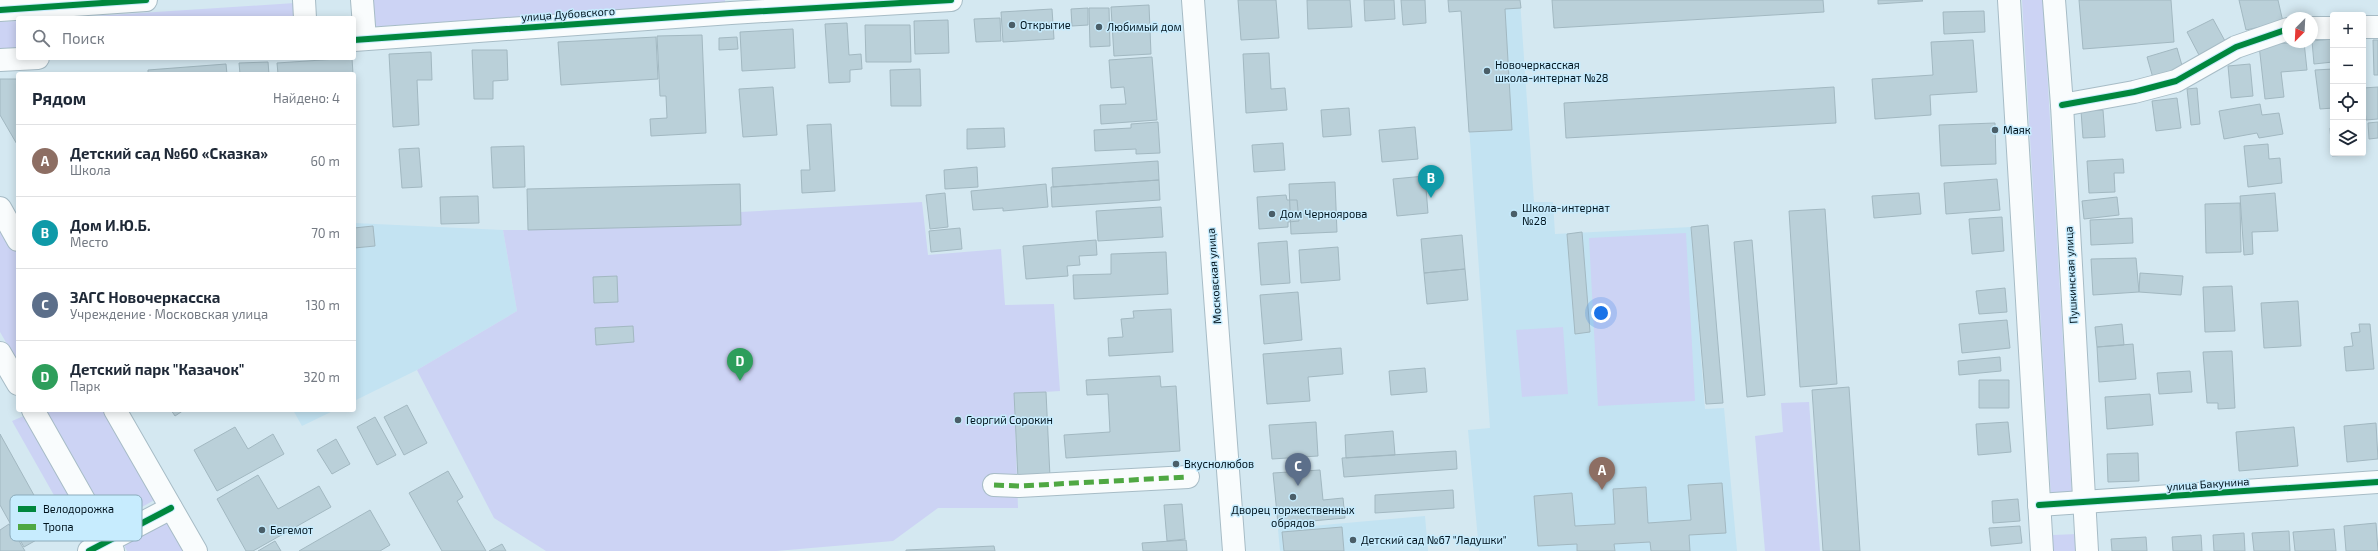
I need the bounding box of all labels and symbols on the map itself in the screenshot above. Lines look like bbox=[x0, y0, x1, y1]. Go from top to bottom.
street label: улица Дубовского bbox=[521, 4, 615, 24]
north arrow bbox=[2282, 12, 2318, 48]
place label: Открытие bbox=[1020, 18, 1071, 31]
marker: Открытие bbox=[1007, 20, 1017, 30]
place label: Любимый дом bbox=[1107, 20, 1182, 33]
marker: Любимый дом bbox=[1094, 22, 1104, 32]
place label: Новочеркасская школа-интернат №28 bbox=[1495, 58, 1609, 84]
marker: Новочеркасская школа-интернат №28 bbox=[1482, 66, 1492, 76]
place label: Маяк bbox=[2003, 123, 2031, 136]
marker: Маяк bbox=[1990, 125, 2000, 135]
pin: B bbox=[1418, 165, 1444, 198]
place label: Школа-интернат №28 bbox=[1522, 201, 1610, 227]
place label: Дом Черноярова bbox=[1280, 207, 1367, 220]
marker: Дом Черноярова bbox=[1267, 209, 1277, 219]
marker: Школа-интернат №28 bbox=[1509, 209, 1519, 219]
street label: Пушкинская улица bbox=[2061, 226, 2081, 324]
street label: Московская улица bbox=[1204, 228, 1224, 324]
your location bbox=[1591, 303, 1611, 323]
pin: D bbox=[727, 348, 753, 381]
place label: Георгий Сорокин bbox=[966, 413, 1053, 426]
marker: Георгий Сорокин bbox=[953, 415, 963, 425]
pin: C bbox=[1285, 453, 1311, 486]
place label: Вкуснолюбов bbox=[1184, 457, 1254, 471]
pin: A bbox=[1589, 457, 1615, 490]
marker: Вкуснолюбов bbox=[1171, 459, 1181, 469]
street label: улица Бакунина bbox=[2166, 474, 2250, 494]
marker: Дворец торжественных обрядов bbox=[1288, 492, 1298, 502]
legend bbox=[10, 495, 142, 541]
text: Велодорожка bbox=[43, 502, 114, 515]
place label: Дворец торжественных обрядов bbox=[1231, 503, 1355, 529]
text: Тропа bbox=[43, 520, 74, 533]
place label: Бегемот bbox=[270, 523, 314, 536]
marker: Бегемот bbox=[257, 525, 267, 535]
place label: Детский сад №67 "Ладушки" bbox=[1361, 533, 1507, 547]
marker: Детский сад №67 "Ладушки" bbox=[1348, 535, 1358, 545]

